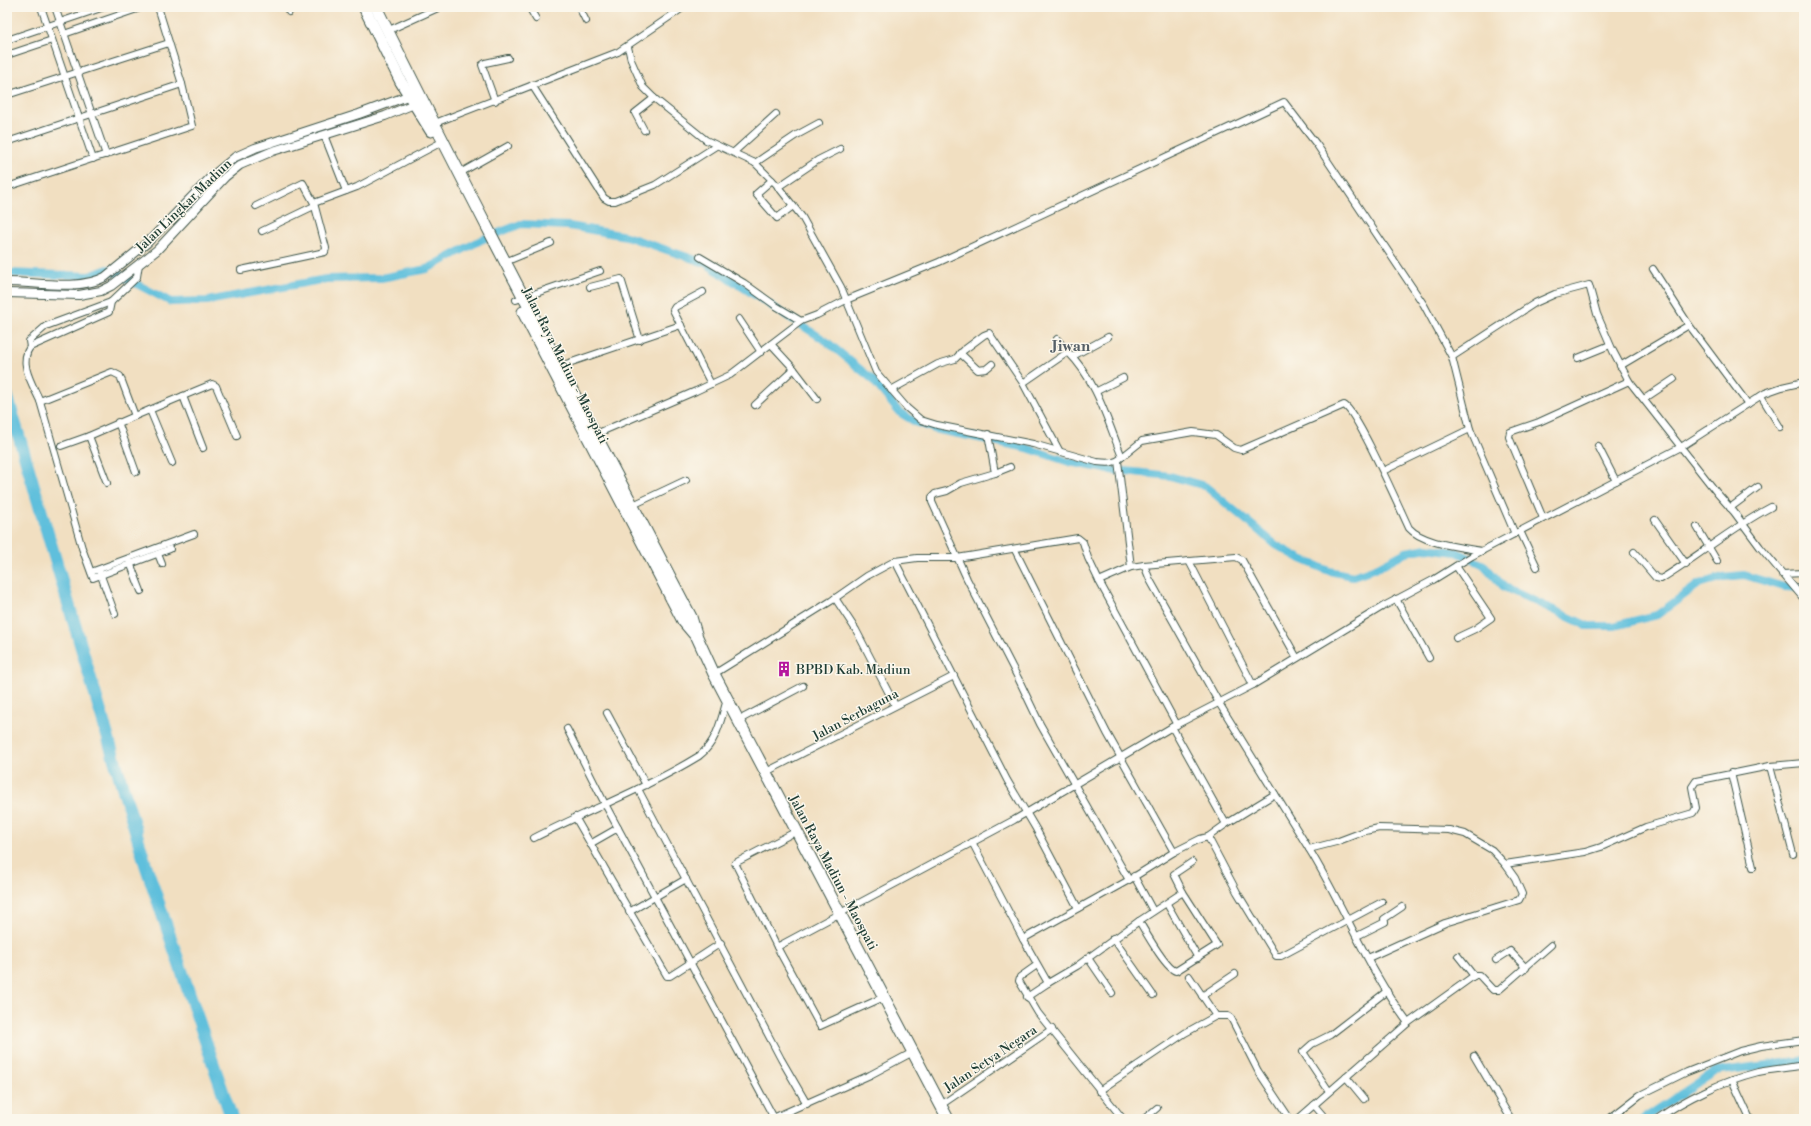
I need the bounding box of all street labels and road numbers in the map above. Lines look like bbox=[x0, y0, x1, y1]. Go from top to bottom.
street label: Jalan Lingkar Madiun bbox=[132, 156, 235, 256]
street label: Jalan Raya Madiun - Maospati bbox=[518, 284, 612, 446]
street label: Jalan Serbaguna bbox=[809, 685, 902, 745]
street label: Jalan Raya Madiun - Maospati bbox=[785, 791, 881, 953]
street label: Jalan Setya Negara bbox=[940, 1022, 1040, 1096]

